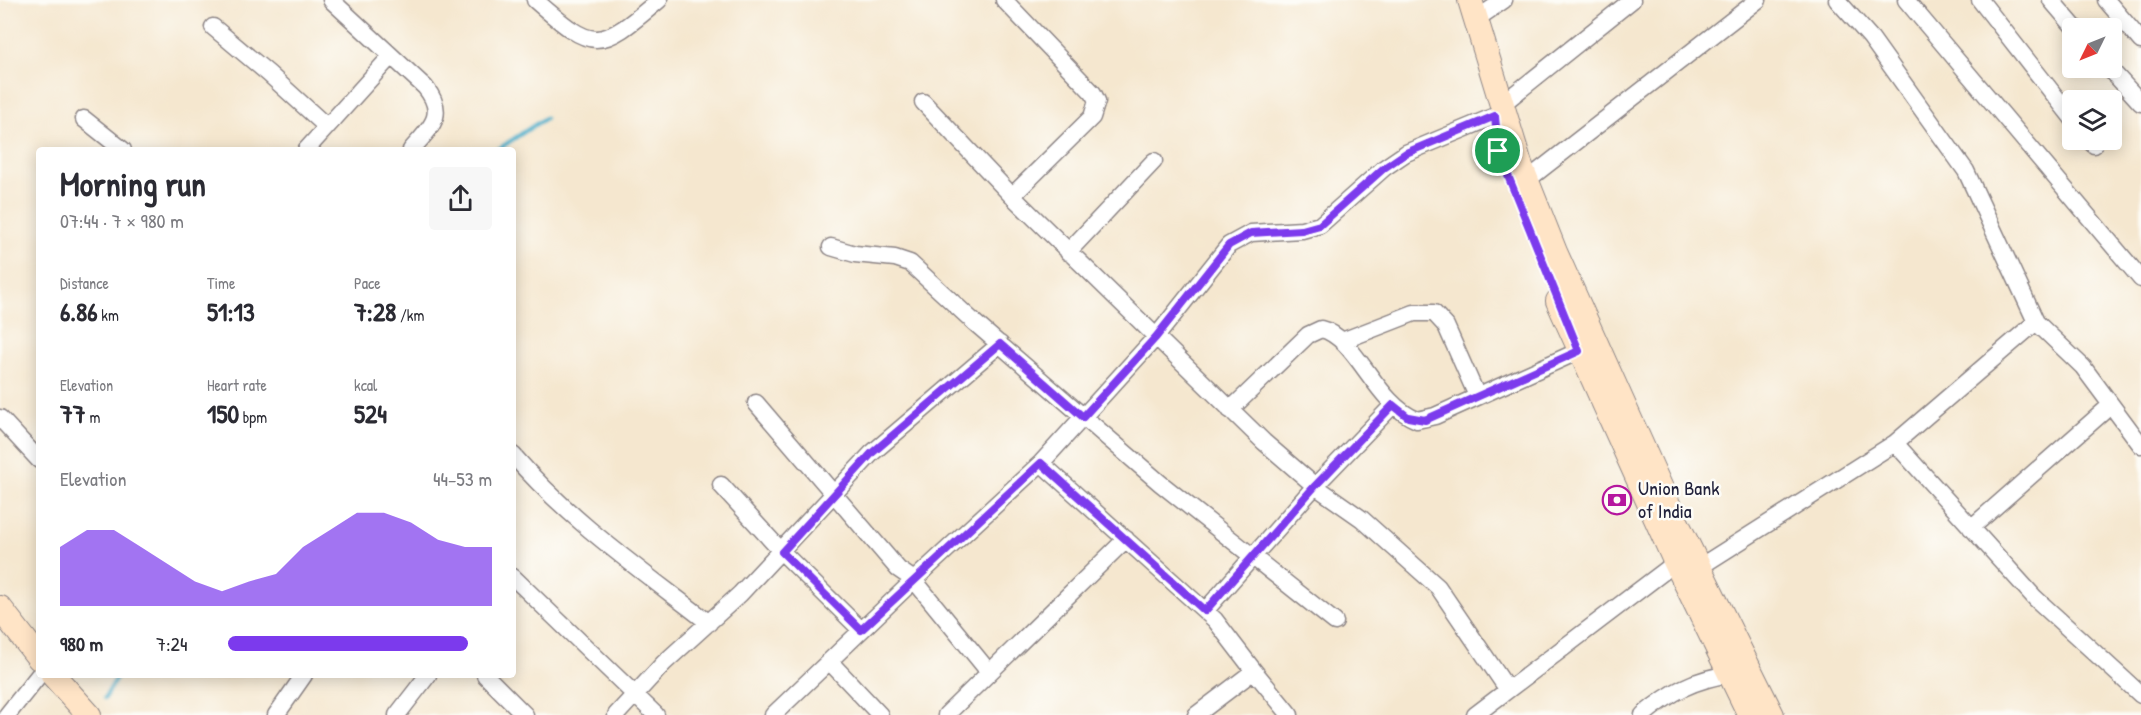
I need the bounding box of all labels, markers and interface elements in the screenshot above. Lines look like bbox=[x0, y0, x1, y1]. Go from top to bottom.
north arrow bbox=[2062, 18, 2122, 78]
map controls bbox=[2062, 18, 2122, 150]
button: layers bbox=[2062, 90, 2122, 150]
pin bbox=[1472, 125, 1523, 176]
icon: arrive bbox=[1481, 134, 1514, 167]
text: Morning run bbox=[60, 162, 206, 206]
button: share bbox=[429, 167, 492, 230]
text: 07:44 · 7 × 980 m bbox=[60, 207, 184, 234]
text: Distance bbox=[60, 272, 109, 294]
text: Time bbox=[207, 272, 235, 294]
text: Pace bbox=[354, 272, 381, 294]
text: 6.86 bbox=[60, 294, 98, 329]
text: 51:13 bbox=[207, 294, 255, 329]
text: 7:28 bbox=[354, 294, 396, 329]
text: km bbox=[98, 304, 119, 326]
text: /km bbox=[396, 304, 424, 326]
text: Elevation bbox=[60, 374, 113, 396]
text: Heart rate bbox=[207, 374, 267, 396]
text: kcal bbox=[354, 374, 377, 396]
text: 77 bbox=[60, 396, 86, 431]
text: 150 bbox=[207, 396, 239, 431]
text: 524 bbox=[354, 396, 387, 431]
text: m bbox=[86, 406, 100, 428]
text: bpm bbox=[239, 406, 267, 428]
text: Elevation bbox=[60, 465, 126, 492]
text: 44–53 m bbox=[433, 465, 492, 492]
place label: Union Bank of India bbox=[1638, 474, 1720, 524]
bank icon: Union Bank of India bbox=[1601, 484, 1633, 516]
text: 980 m bbox=[60, 630, 103, 657]
text: 7:24 bbox=[156, 630, 187, 657]

